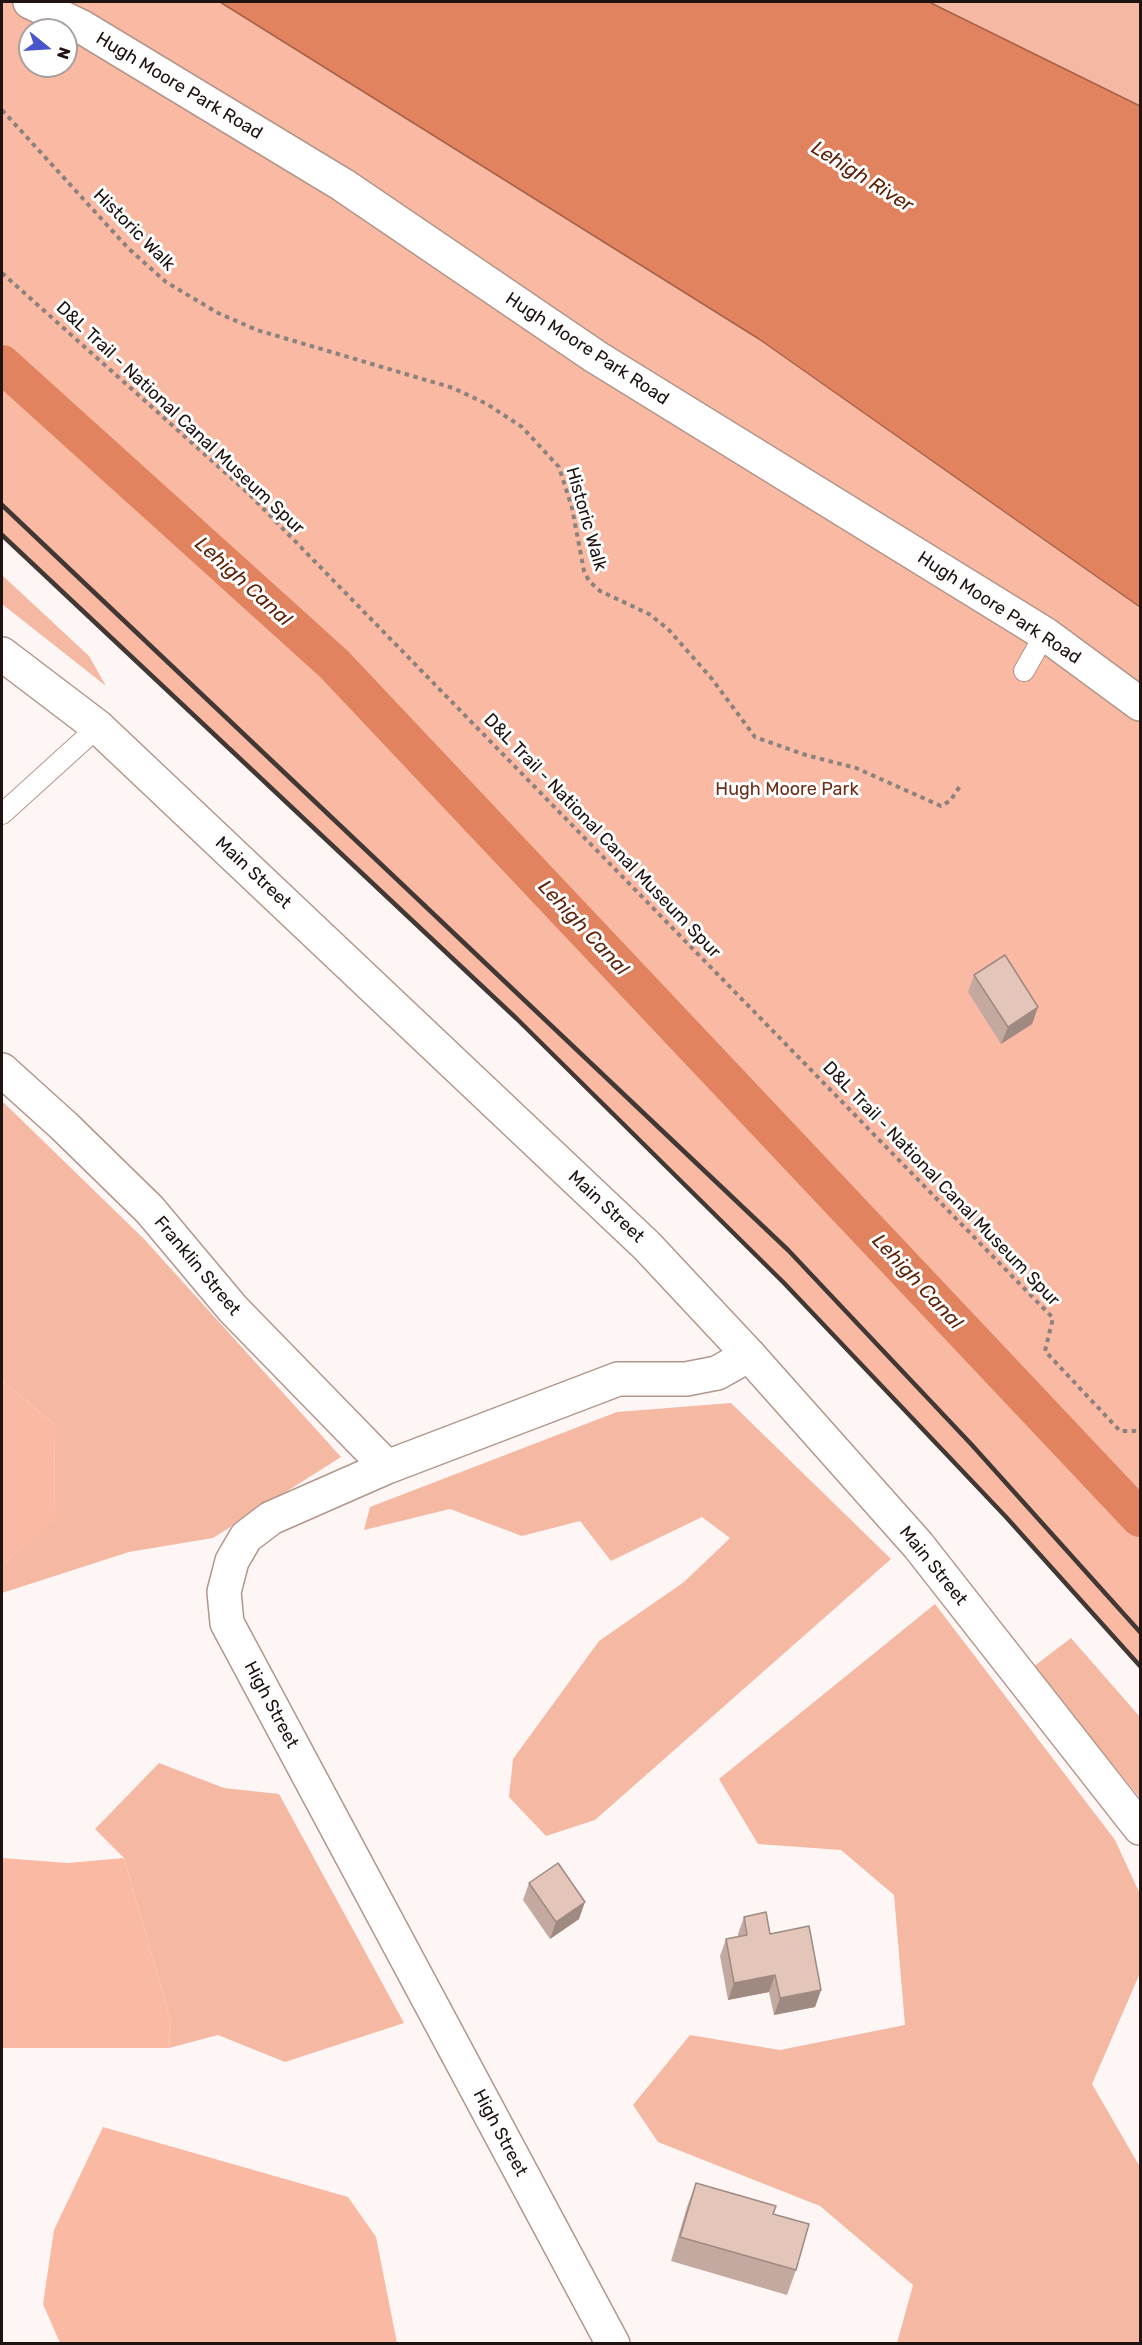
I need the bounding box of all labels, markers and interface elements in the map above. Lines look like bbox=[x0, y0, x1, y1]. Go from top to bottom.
north arrow bbox=[18, 18, 78, 78]
street label: Hugh Moore Park Road bbox=[92, 28, 266, 144]
text: N bbox=[53, 45, 75, 62]
water label: Lehigh River bbox=[807, 136, 917, 218]
street label: Historic Walk bbox=[89, 185, 179, 275]
street label: Hugh Moore Park Road bbox=[501, 288, 673, 410]
street label: D&L Trail - National Canal Museum Spur bbox=[51, 297, 309, 539]
street label: Historic Walk bbox=[561, 465, 611, 573]
water label: Lehigh Canal bbox=[190, 532, 296, 632]
street label: Hugh Moore Park Road bbox=[913, 547, 1085, 669]
street label: D&L Trail - National Canal Museum Spur bbox=[479, 709, 725, 963]
park label: Hugh Moore Park bbox=[715, 779, 859, 801]
street label: Main Street bbox=[211, 832, 295, 914]
water label: Lehigh Canal bbox=[533, 875, 633, 981]
street label: D&L Trail - National Canal Museum Spur bbox=[818, 1057, 1064, 1311]
street label: Main Street bbox=[564, 1166, 648, 1248]
street label: Franklin Street bbox=[149, 1212, 245, 1320]
water label: Lehigh Canal bbox=[867, 1229, 967, 1335]
street label: Main Street bbox=[894, 1522, 972, 1610]
street label: High Street bbox=[239, 1658, 303, 1752]
street label: High Street bbox=[468, 2086, 532, 2180]

